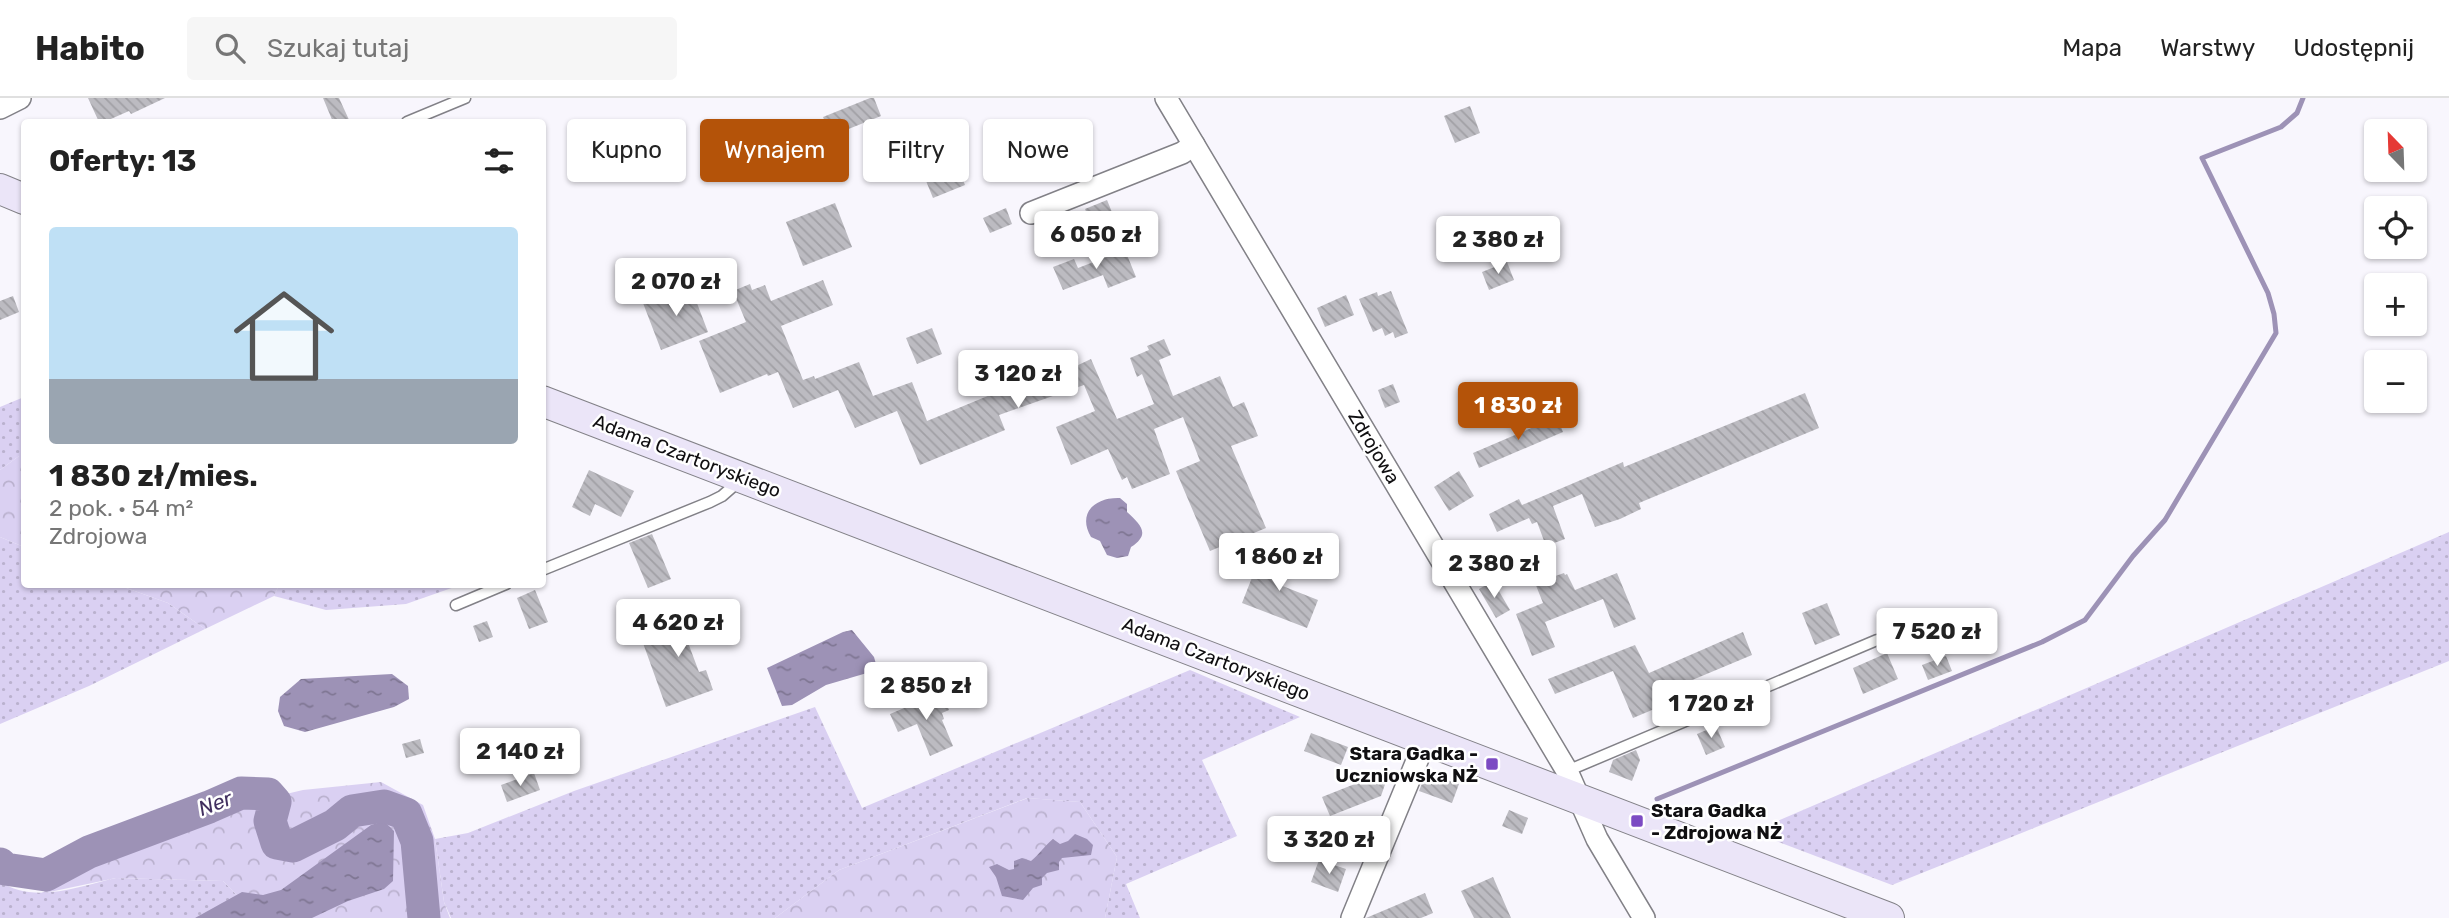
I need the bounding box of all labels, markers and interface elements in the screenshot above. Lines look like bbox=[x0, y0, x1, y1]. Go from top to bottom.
search box bbox=[187, 17, 677, 80]
text: Habito bbox=[35, 29, 145, 68]
icon: search bbox=[211, 29, 249, 67]
text: Szukaj tutaj bbox=[267, 33, 409, 64]
text: Mapa bbox=[2062, 34, 2122, 62]
text: Warstwy bbox=[2160, 34, 2255, 62]
text: Udostępnij bbox=[2293, 34, 2414, 62]
chip: Kupno bbox=[567, 119, 686, 182]
chip: Wynajem bbox=[700, 119, 849, 182]
chip: Filtry bbox=[863, 119, 969, 182]
chip: Nowe bbox=[983, 119, 1093, 182]
north arrow bbox=[2364, 119, 2427, 182]
map controls bbox=[2364, 119, 2427, 413]
icon: filters bbox=[480, 142, 518, 180]
text: Oferty: 13 bbox=[49, 143, 197, 179]
button: locate bbox=[2364, 196, 2427, 259]
pin: 6 050 zł bbox=[1024, 212, 1168, 271]
pin: 2 380 zł bbox=[1426, 216, 1570, 276]
text: 6 050 zł bbox=[1050, 220, 1142, 248]
text: 2 380 zł bbox=[1452, 225, 1544, 253]
pin: 2 070 zł bbox=[604, 258, 748, 318]
text: 2 070 zł bbox=[631, 267, 721, 295]
icon: home bbox=[221, 273, 347, 399]
button: + bbox=[2364, 273, 2427, 336]
pin: 3 120 zł bbox=[946, 350, 1090, 410]
button: − bbox=[2364, 350, 2427, 413]
text: 3 120 zł bbox=[974, 359, 1062, 387]
pin: 1 830 zł bbox=[1446, 382, 1590, 442]
text: 1 830 zł bbox=[1474, 391, 1562, 419]
street label: Zdrojowa bbox=[1343, 406, 1405, 488]
street label: Adama Czartoryskiego bbox=[590, 410, 784, 502]
text: 1 830 zł/mies. bbox=[49, 458, 258, 494]
text: 2 pok. · 54 m² bbox=[49, 494, 193, 522]
text: Zdrojowa bbox=[49, 522, 147, 550]
pin: 1 860 zł bbox=[1207, 533, 1351, 593]
pin: 2 380 zł bbox=[1422, 540, 1566, 600]
text: 1 860 zł bbox=[1235, 542, 1323, 570]
text: 2 380 zł bbox=[1448, 549, 1540, 577]
pin: 4 620 zł bbox=[606, 600, 750, 659]
text: 4 620 zł bbox=[632, 608, 724, 636]
pin: 7 520 zł bbox=[1865, 608, 2009, 668]
street label: Adama Czartoryskiego bbox=[1119, 613, 1313, 705]
text: 7 520 zł bbox=[1892, 617, 1982, 645]
pin: 2 850 zł bbox=[854, 662, 998, 722]
text: 2 850 zł bbox=[880, 671, 972, 699]
pin: 1 720 zł bbox=[1639, 680, 1783, 740]
text: 1 720 zł bbox=[1668, 689, 1754, 717]
pin: 2 140 zł bbox=[448, 728, 592, 788]
text: 2 140 zł bbox=[476, 737, 564, 765]
place label: Stara Gadka - Uczniowska NŻ bbox=[1335, 742, 1478, 787]
marker: Stara Gadka - Uczniowska NŻ bbox=[1484, 756, 1500, 772]
water label: Ner bbox=[194, 785, 236, 821]
place label: Stara Gadka - Zdrojowa NŻ bbox=[1651, 799, 1782, 844]
marker: Stara Gadka - Zdrojowa NŻ bbox=[1629, 813, 1645, 829]
pin: 3 320 zł bbox=[1257, 816, 1401, 876]
text: 3 320 zł bbox=[1283, 825, 1375, 853]

